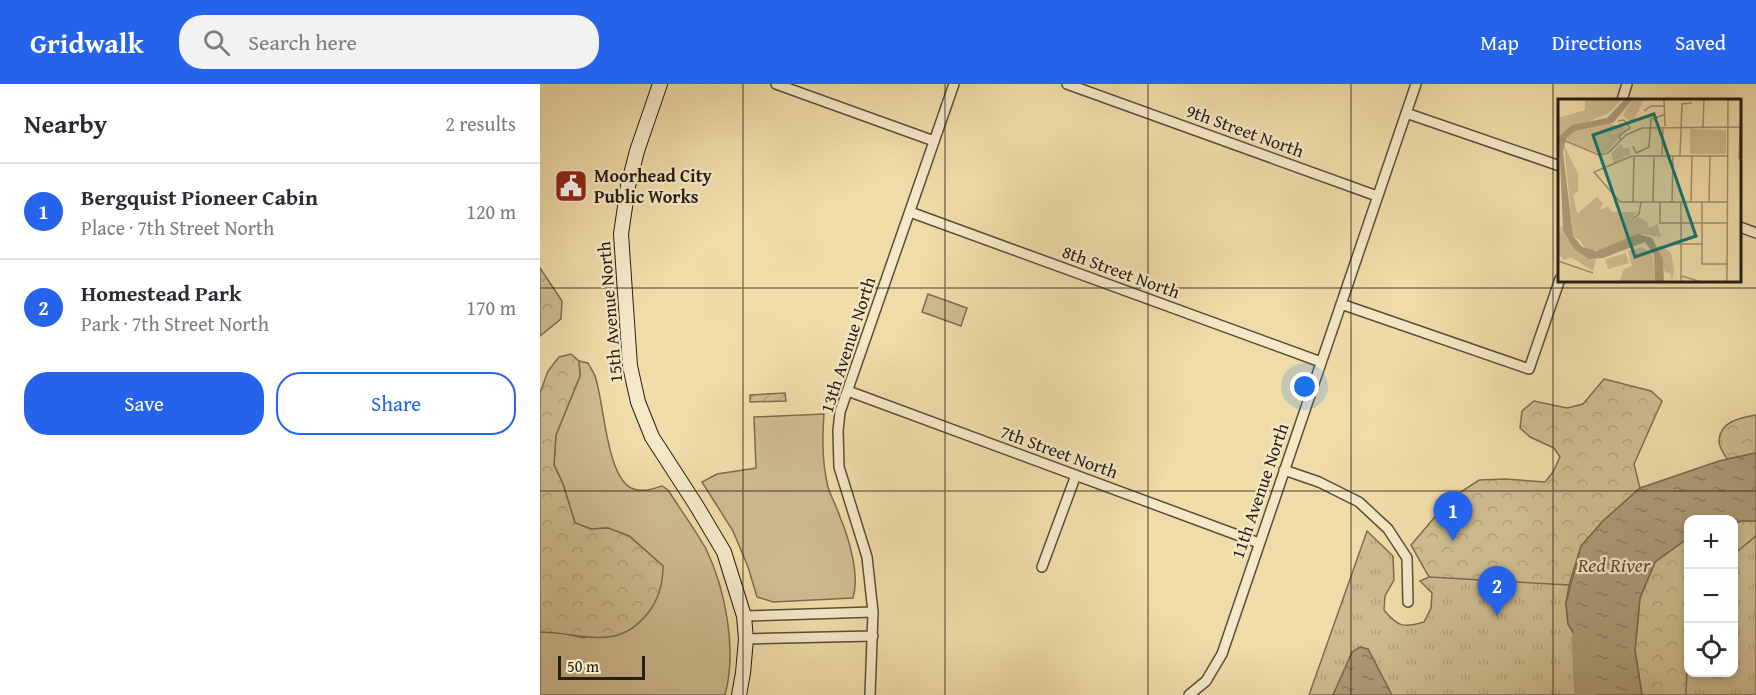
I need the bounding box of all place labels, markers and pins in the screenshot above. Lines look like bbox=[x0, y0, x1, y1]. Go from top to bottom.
place label: Moorhead City Public Works bbox=[594, 162, 712, 210]
public building icon: Moorhead City Public Works bbox=[553, 168, 589, 204]
pin: 1 bbox=[1434, 492, 1472, 541]
pin: 2 bbox=[1478, 566, 1516, 616]

